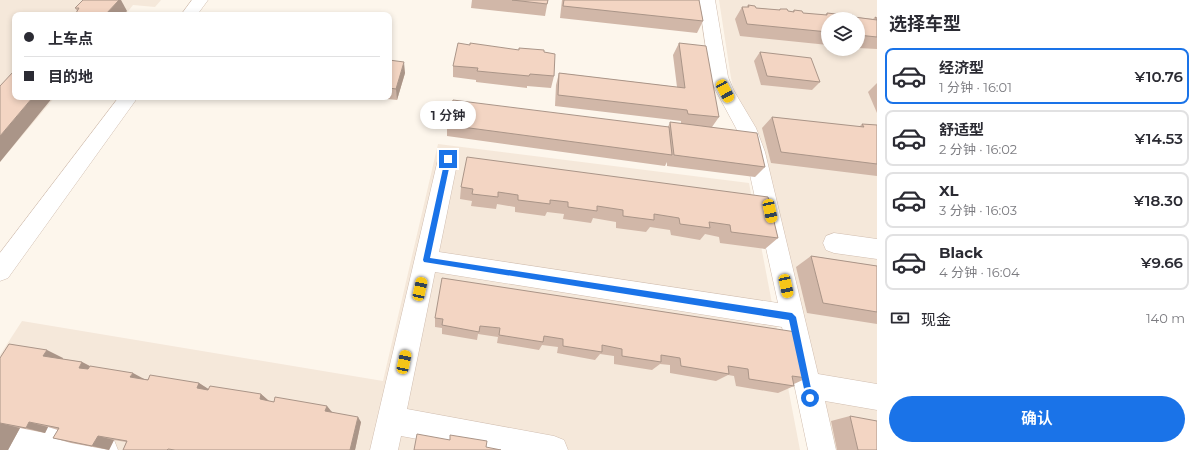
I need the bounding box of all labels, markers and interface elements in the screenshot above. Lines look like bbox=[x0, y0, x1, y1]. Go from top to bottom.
map controls bbox=[821, 12, 865, 56]
button: layers bbox=[821, 12, 865, 56]
text: 选择车型 bbox=[889, 13, 961, 35]
text: 上车点 bbox=[48, 29, 93, 48]
icon: car bbox=[891, 58, 927, 94]
text: 经济型 bbox=[939, 58, 984, 77]
text: 目的地 bbox=[48, 67, 93, 86]
text: ¥10.76 bbox=[1134, 67, 1183, 86]
car bbox=[714, 78, 736, 104]
text: 1 分钟 · 16:01 bbox=[939, 79, 1012, 95]
callout: 1 分钟 bbox=[420, 101, 476, 129]
text: 1 分钟 bbox=[431, 107, 465, 123]
icon: car bbox=[891, 120, 927, 156]
text: 舒适型 bbox=[939, 120, 984, 139]
text: ¥14.53 bbox=[1134, 129, 1183, 148]
text: 2 分钟 · 16:02 bbox=[939, 141, 1017, 157]
route end bbox=[439, 150, 457, 168]
text: XL bbox=[939, 181, 958, 200]
icon: car bbox=[891, 182, 927, 218]
text: ¥18.30 bbox=[1133, 191, 1183, 210]
car bbox=[762, 198, 778, 224]
text: 3 分钟 · 16:03 bbox=[939, 202, 1017, 218]
text: Black bbox=[939, 243, 983, 262]
icon: car bbox=[891, 244, 927, 280]
text: ¥9.66 bbox=[1141, 253, 1183, 272]
text: 4 分钟 · 16:04 bbox=[939, 264, 1020, 280]
car bbox=[778, 273, 794, 299]
car bbox=[412, 276, 428, 302]
icon: cash bbox=[889, 307, 911, 329]
text: 现金 bbox=[921, 310, 951, 329]
text: 140 m bbox=[1146, 310, 1185, 326]
car bbox=[396, 349, 412, 375]
route start bbox=[801, 389, 819, 407]
button: 确认 bbox=[889, 396, 1185, 442]

